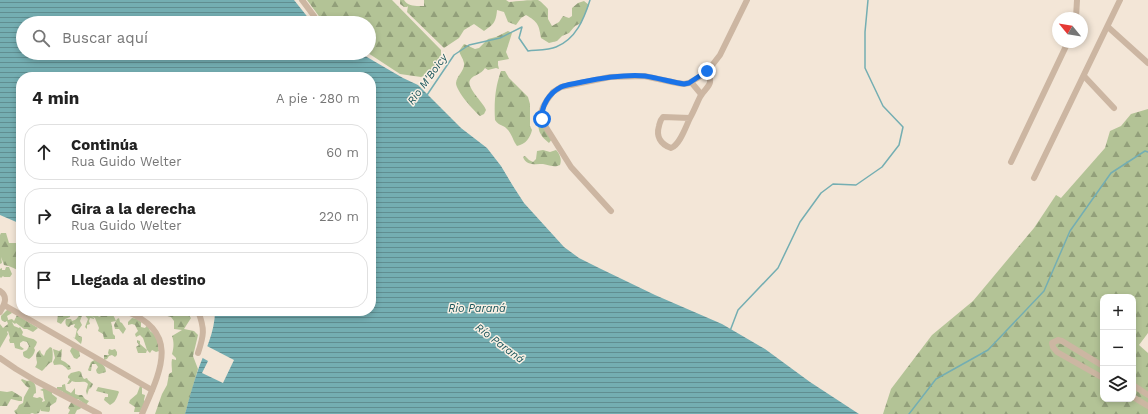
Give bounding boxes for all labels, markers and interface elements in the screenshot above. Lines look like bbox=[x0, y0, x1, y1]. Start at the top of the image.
north arrow bbox=[1052, 12, 1088, 48]
search box bbox=[16, 16, 376, 60]
icon: search bbox=[30, 27, 52, 49]
text: Buscar aquí bbox=[62, 29, 148, 47]
water label: Rio M'Boicy bbox=[405, 50, 451, 107]
route end bbox=[698, 62, 716, 80]
text: 4 min bbox=[32, 88, 79, 108]
text: A pie · 280 m bbox=[276, 91, 360, 106]
route start bbox=[533, 110, 551, 128]
text: Continúa bbox=[71, 136, 138, 154]
icon: ahead bbox=[33, 141, 55, 163]
text: 60 m bbox=[326, 145, 359, 160]
text: Rua Guido Welter bbox=[71, 154, 182, 169]
text: Gira a la derecha bbox=[71, 200, 196, 218]
icon: right bbox=[33, 205, 55, 227]
text: 220 m bbox=[319, 209, 359, 224]
text: Rua Guido Welter bbox=[71, 218, 182, 233]
icon: arrive bbox=[33, 269, 55, 291]
text: Llegada al destino bbox=[71, 271, 206, 289]
map controls bbox=[1100, 294, 1136, 402]
button: + bbox=[1100, 294, 1136, 330]
water label: Rio Paraná bbox=[448, 302, 506, 315]
water label: Río Paraná bbox=[473, 321, 527, 366]
button: − bbox=[1100, 330, 1136, 366]
button: layers bbox=[1100, 366, 1136, 402]

